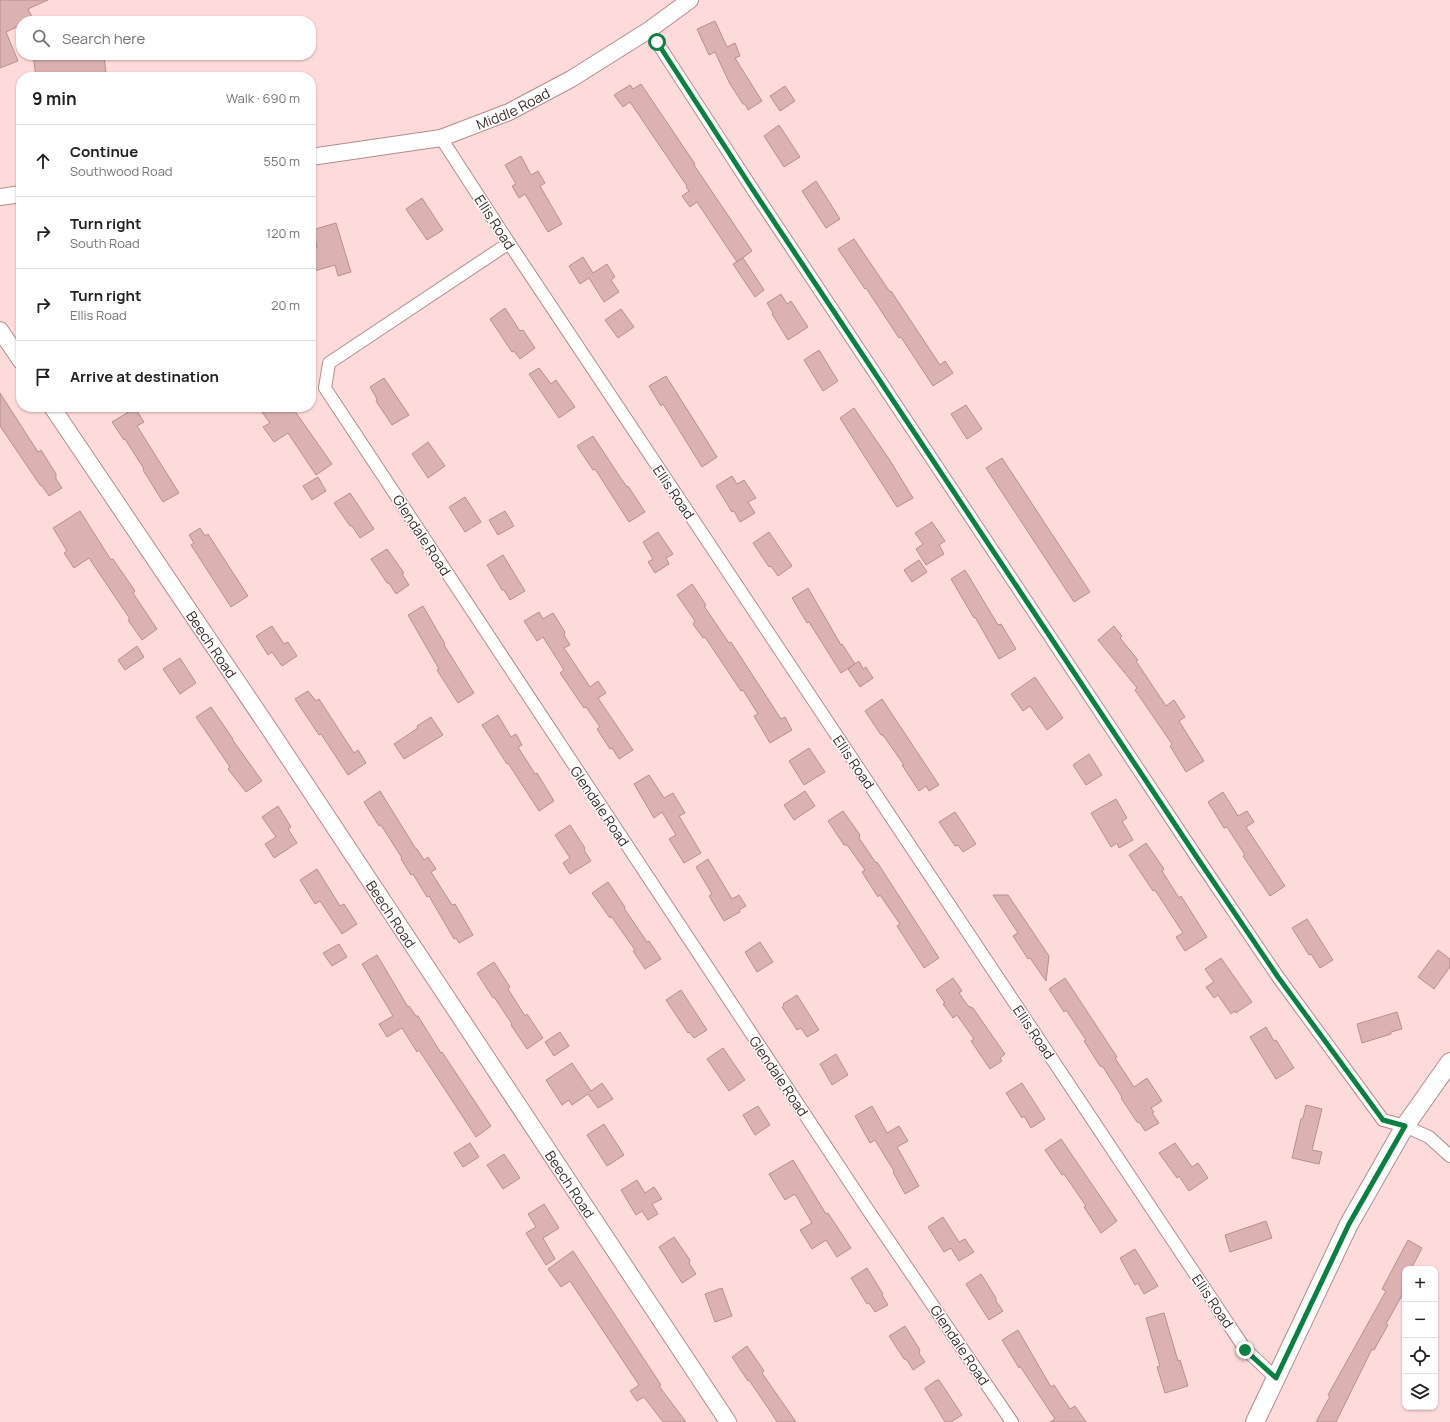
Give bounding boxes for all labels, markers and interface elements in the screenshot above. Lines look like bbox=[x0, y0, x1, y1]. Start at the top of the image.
search box bbox=[16, 16, 316, 60]
icon: search bbox=[30, 27, 52, 49]
text: Search here bbox=[62, 28, 145, 49]
route start bbox=[648, 33, 666, 51]
street label: Middle Road bbox=[473, 83, 553, 133]
text: 9 min bbox=[32, 87, 77, 110]
text: Walk · 690 m bbox=[226, 89, 300, 107]
text: Continue bbox=[70, 141, 138, 162]
icon: ahead bbox=[32, 150, 54, 172]
text: 550 m bbox=[263, 152, 300, 170]
text: Southwood Road bbox=[70, 162, 173, 180]
street label: Ellis Road bbox=[470, 191, 520, 253]
text: Turn right bbox=[70, 213, 141, 234]
icon: right bbox=[32, 222, 54, 244]
text: 120 m bbox=[266, 224, 300, 242]
text: South Road bbox=[70, 234, 140, 252]
text: Turn right bbox=[70, 285, 141, 306]
icon: right bbox=[32, 294, 54, 316]
text: 20 m bbox=[271, 296, 300, 314]
text: Ellis Road bbox=[70, 306, 127, 324]
icon: arrive bbox=[32, 366, 54, 388]
text: Arrive at destination bbox=[70, 366, 219, 387]
street label: Ellis Road bbox=[649, 461, 699, 523]
street label: Glendale Road bbox=[389, 491, 455, 579]
street label: Beech Road bbox=[183, 607, 241, 681]
street label: Ellis Road bbox=[829, 731, 879, 793]
street label: Glendale Road bbox=[566, 762, 634, 850]
street label: Beech Road bbox=[362, 876, 421, 951]
street label: Ellis Road bbox=[1009, 1001, 1059, 1063]
street label: Glendale Road bbox=[745, 1032, 813, 1120]
street label: Beech Road bbox=[541, 1147, 600, 1221]
map controls bbox=[1402, 1266, 1438, 1410]
button: + bbox=[1402, 1266, 1438, 1302]
street label: Ellis Road bbox=[1188, 1270, 1238, 1332]
street label: Glendale Road bbox=[926, 1301, 994, 1389]
button: − bbox=[1402, 1302, 1438, 1338]
button: locate bbox=[1402, 1338, 1438, 1374]
route end bbox=[1236, 1341, 1254, 1359]
button: layers bbox=[1402, 1374, 1438, 1410]

